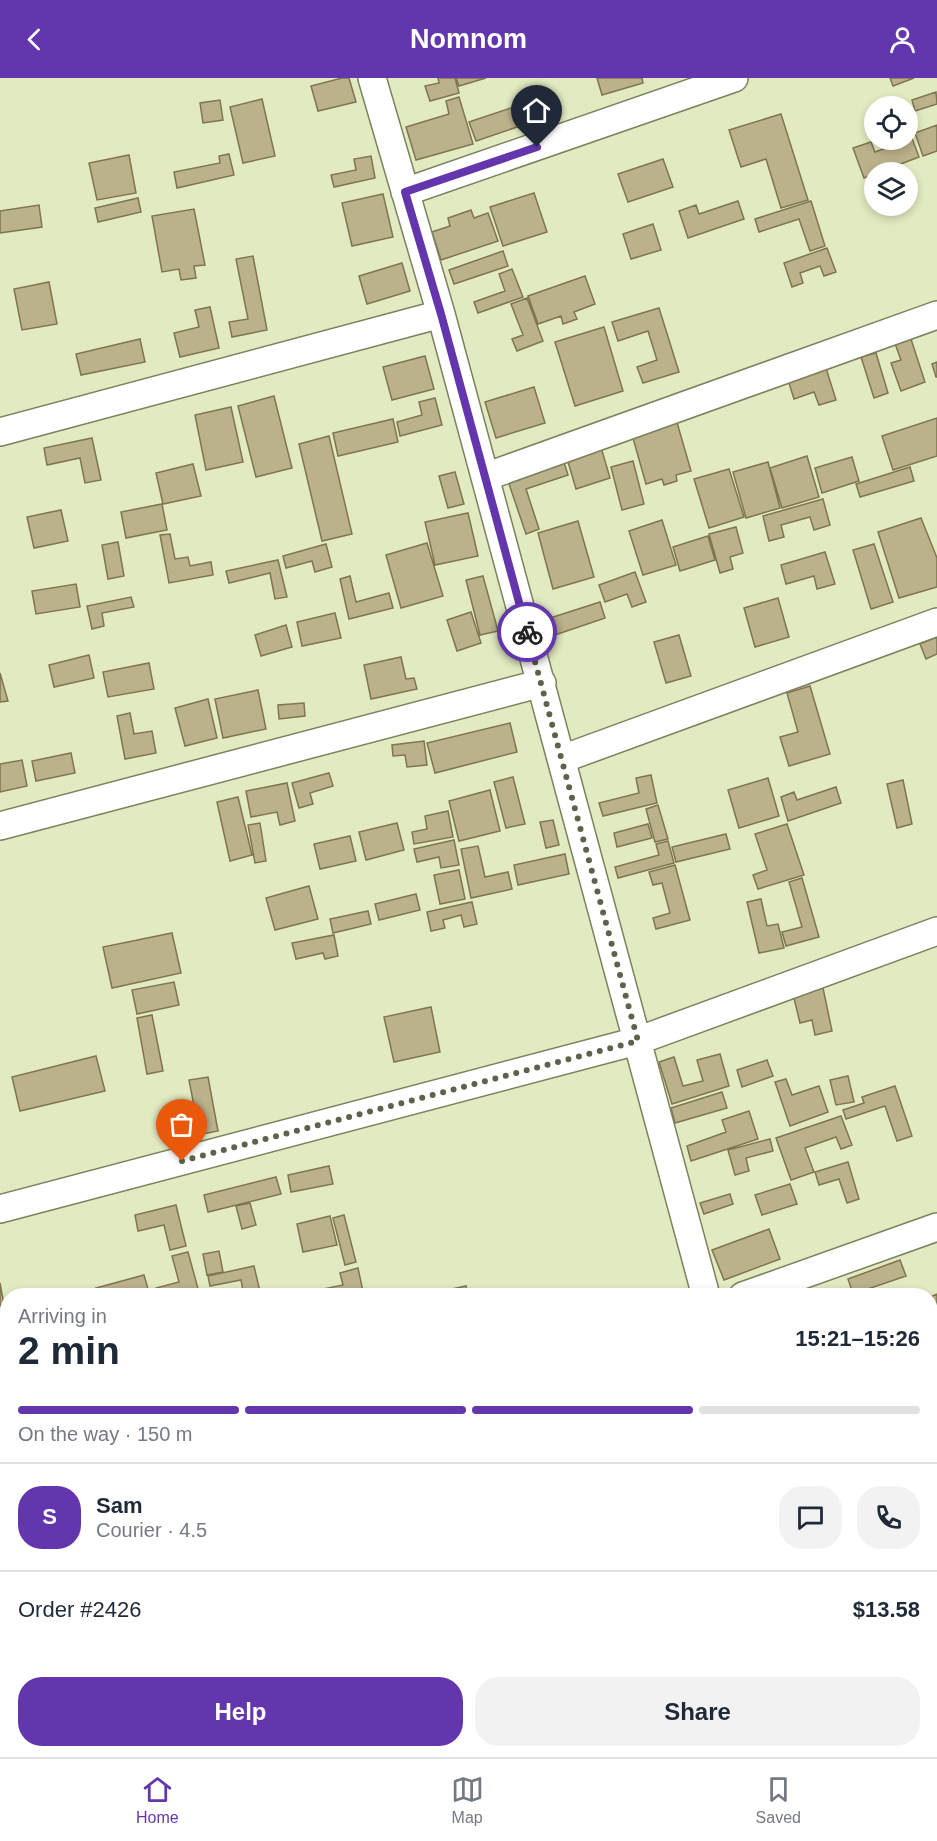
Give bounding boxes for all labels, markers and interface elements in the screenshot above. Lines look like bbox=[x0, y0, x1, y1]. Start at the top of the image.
icon: back bbox=[18, 23, 51, 56]
icon: person bbox=[886, 23, 919, 56]
text: Nomnom bbox=[410, 24, 527, 54]
pin bbox=[511, 85, 562, 147]
icon: home bbox=[520, 94, 553, 127]
map controls bbox=[864, 96, 918, 216]
button: locate bbox=[864, 96, 918, 150]
button: layers bbox=[864, 162, 918, 216]
courier bbox=[497, 602, 557, 662]
icon: bike bbox=[511, 616, 544, 649]
pin bbox=[156, 1099, 207, 1161]
icon: bag bbox=[165, 1108, 198, 1141]
text: Arriving in bbox=[18, 1305, 107, 1327]
text: 15:21–15:26 bbox=[795, 1326, 920, 1351]
text: 2 min bbox=[18, 1329, 120, 1372]
text: On the way · 150 m bbox=[18, 1423, 193, 1445]
button: chat bbox=[779, 1486, 842, 1549]
button: phone bbox=[857, 1486, 920, 1549]
text: Sam bbox=[96, 1493, 142, 1518]
text: S bbox=[42, 1504, 57, 1529]
text: Courier · 4.5 bbox=[96, 1519, 207, 1541]
text: Order #2426 bbox=[18, 1597, 142, 1622]
text: $13.58 bbox=[853, 1597, 920, 1622]
button: Help bbox=[18, 1677, 463, 1746]
button: Share bbox=[475, 1677, 920, 1746]
tab: Home bbox=[136, 1773, 179, 1827]
tab: Map bbox=[451, 1773, 484, 1827]
tab: Saved bbox=[756, 1773, 801, 1827]

